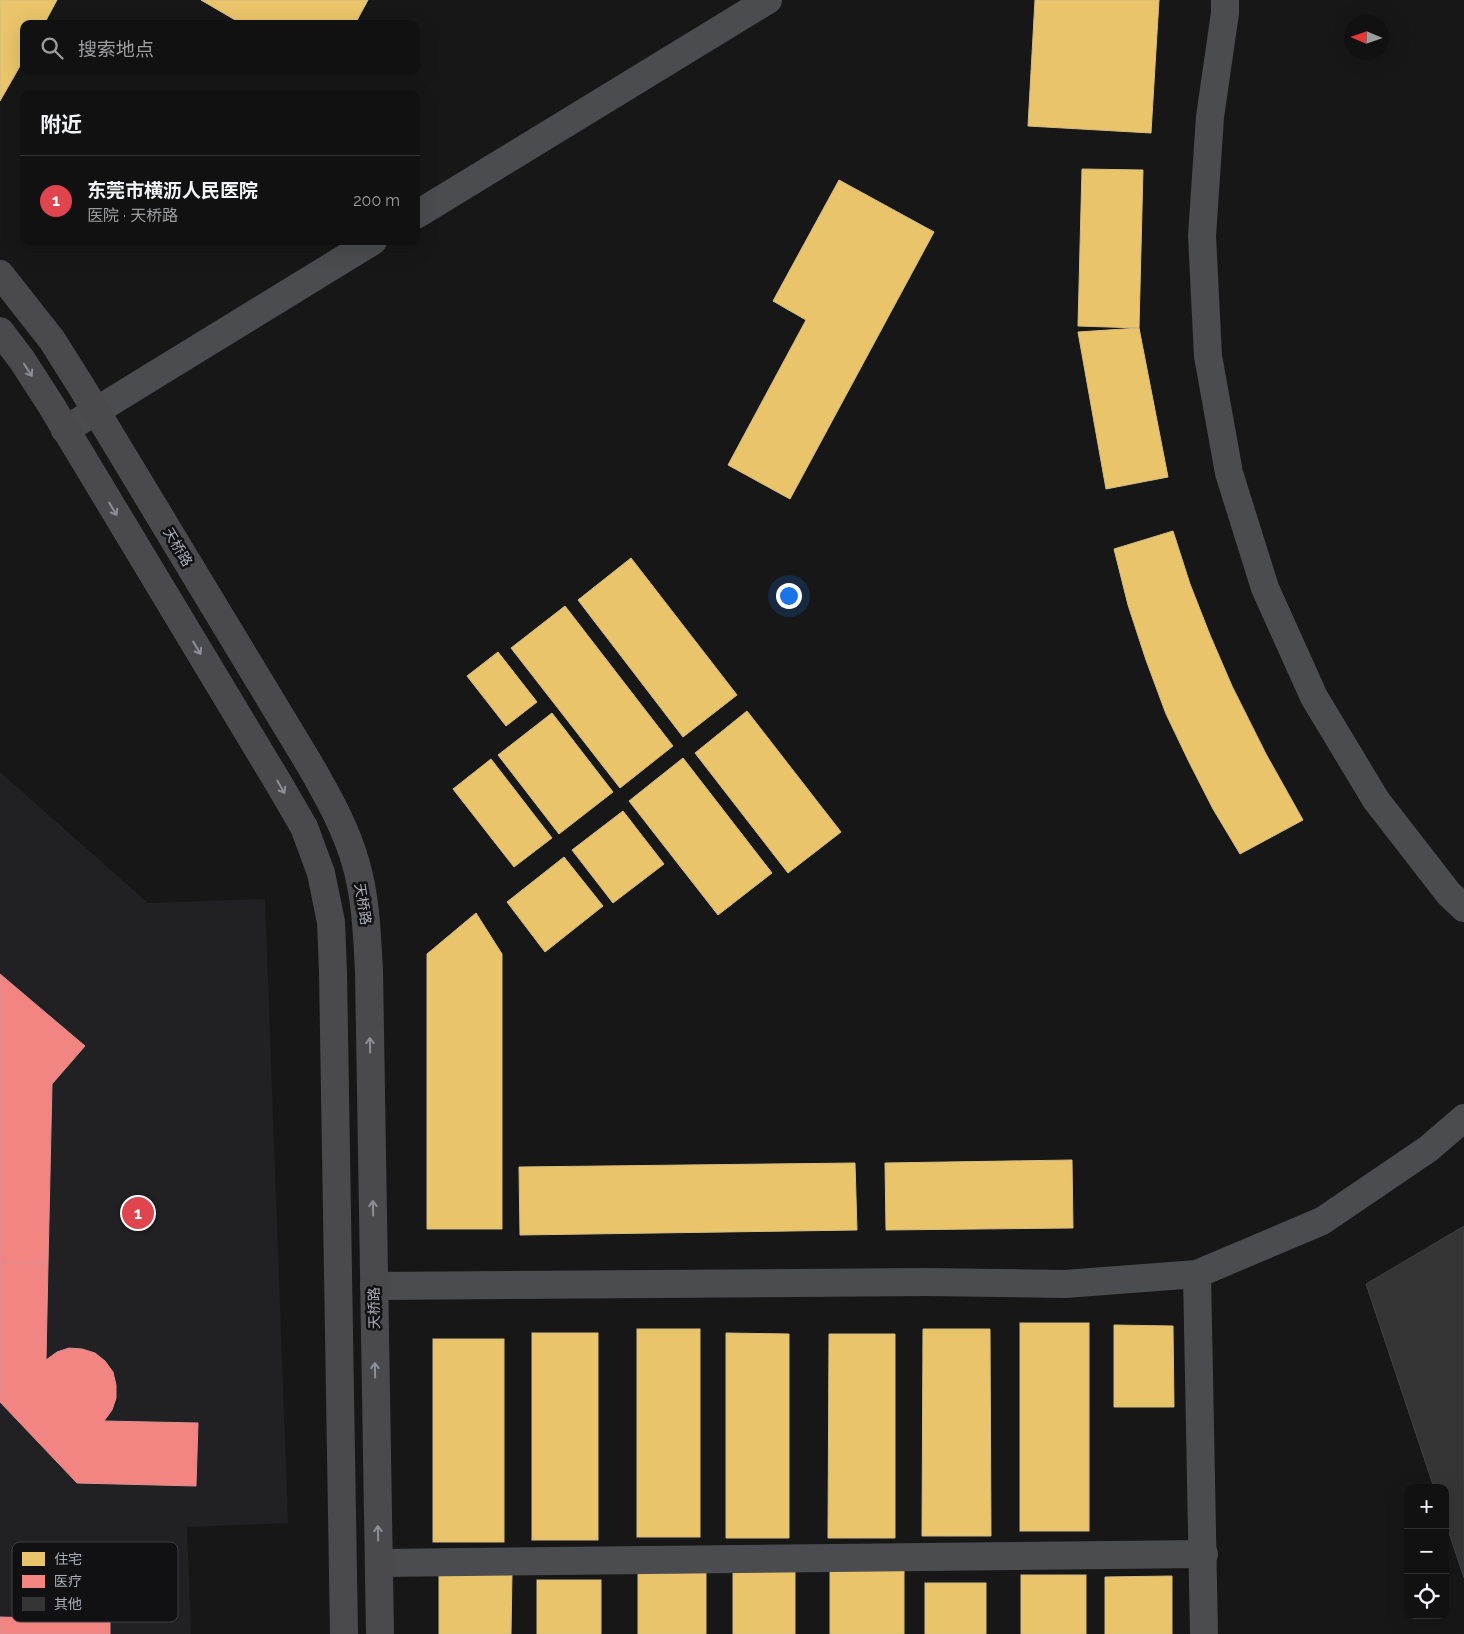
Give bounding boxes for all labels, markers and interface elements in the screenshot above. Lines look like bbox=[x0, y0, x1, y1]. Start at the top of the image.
north arrow bbox=[1344, 15, 1389, 60]
search box bbox=[20, 20, 420, 75]
icon: search bbox=[38, 34, 66, 62]
text: 搜索地点 bbox=[78, 38, 154, 60]
text: 附近 bbox=[40, 112, 82, 137]
text: 东莞市横沥人民医院 bbox=[87, 179, 258, 201]
text: 1 bbox=[52, 191, 60, 210]
text: 200 m bbox=[353, 191, 400, 210]
text: 医院 · 天桥路 bbox=[87, 206, 178, 225]
one-way arrow bbox=[24, 363, 34, 377]
one-way arrow bbox=[109, 501, 119, 515]
street label: 天桥路 bbox=[160, 525, 196, 569]
your location bbox=[776, 583, 802, 609]
one-way arrow bbox=[193, 640, 203, 654]
one-way arrow bbox=[276, 780, 286, 795]
street label: 天桥路 bbox=[352, 882, 374, 926]
one-way arrow bbox=[365, 1038, 375, 1054]
pin: 1 bbox=[122, 1194, 154, 1232]
one-way arrow bbox=[368, 1200, 378, 1216]
street label: 天桥路 bbox=[366, 1287, 382, 1329]
one-way arrow bbox=[371, 1363, 380, 1379]
map controls bbox=[1404, 1484, 1449, 1619]
button: + bbox=[1404, 1484, 1449, 1529]
one-way arrow bbox=[373, 1525, 383, 1542]
button: − bbox=[1404, 1529, 1449, 1574]
legend bbox=[12, 1542, 178, 1622]
text: 住宅 bbox=[54, 1551, 82, 1567]
text: 医疗 bbox=[54, 1573, 82, 1589]
button: locate bbox=[1404, 1574, 1449, 1619]
text: 其他 bbox=[54, 1596, 82, 1612]

